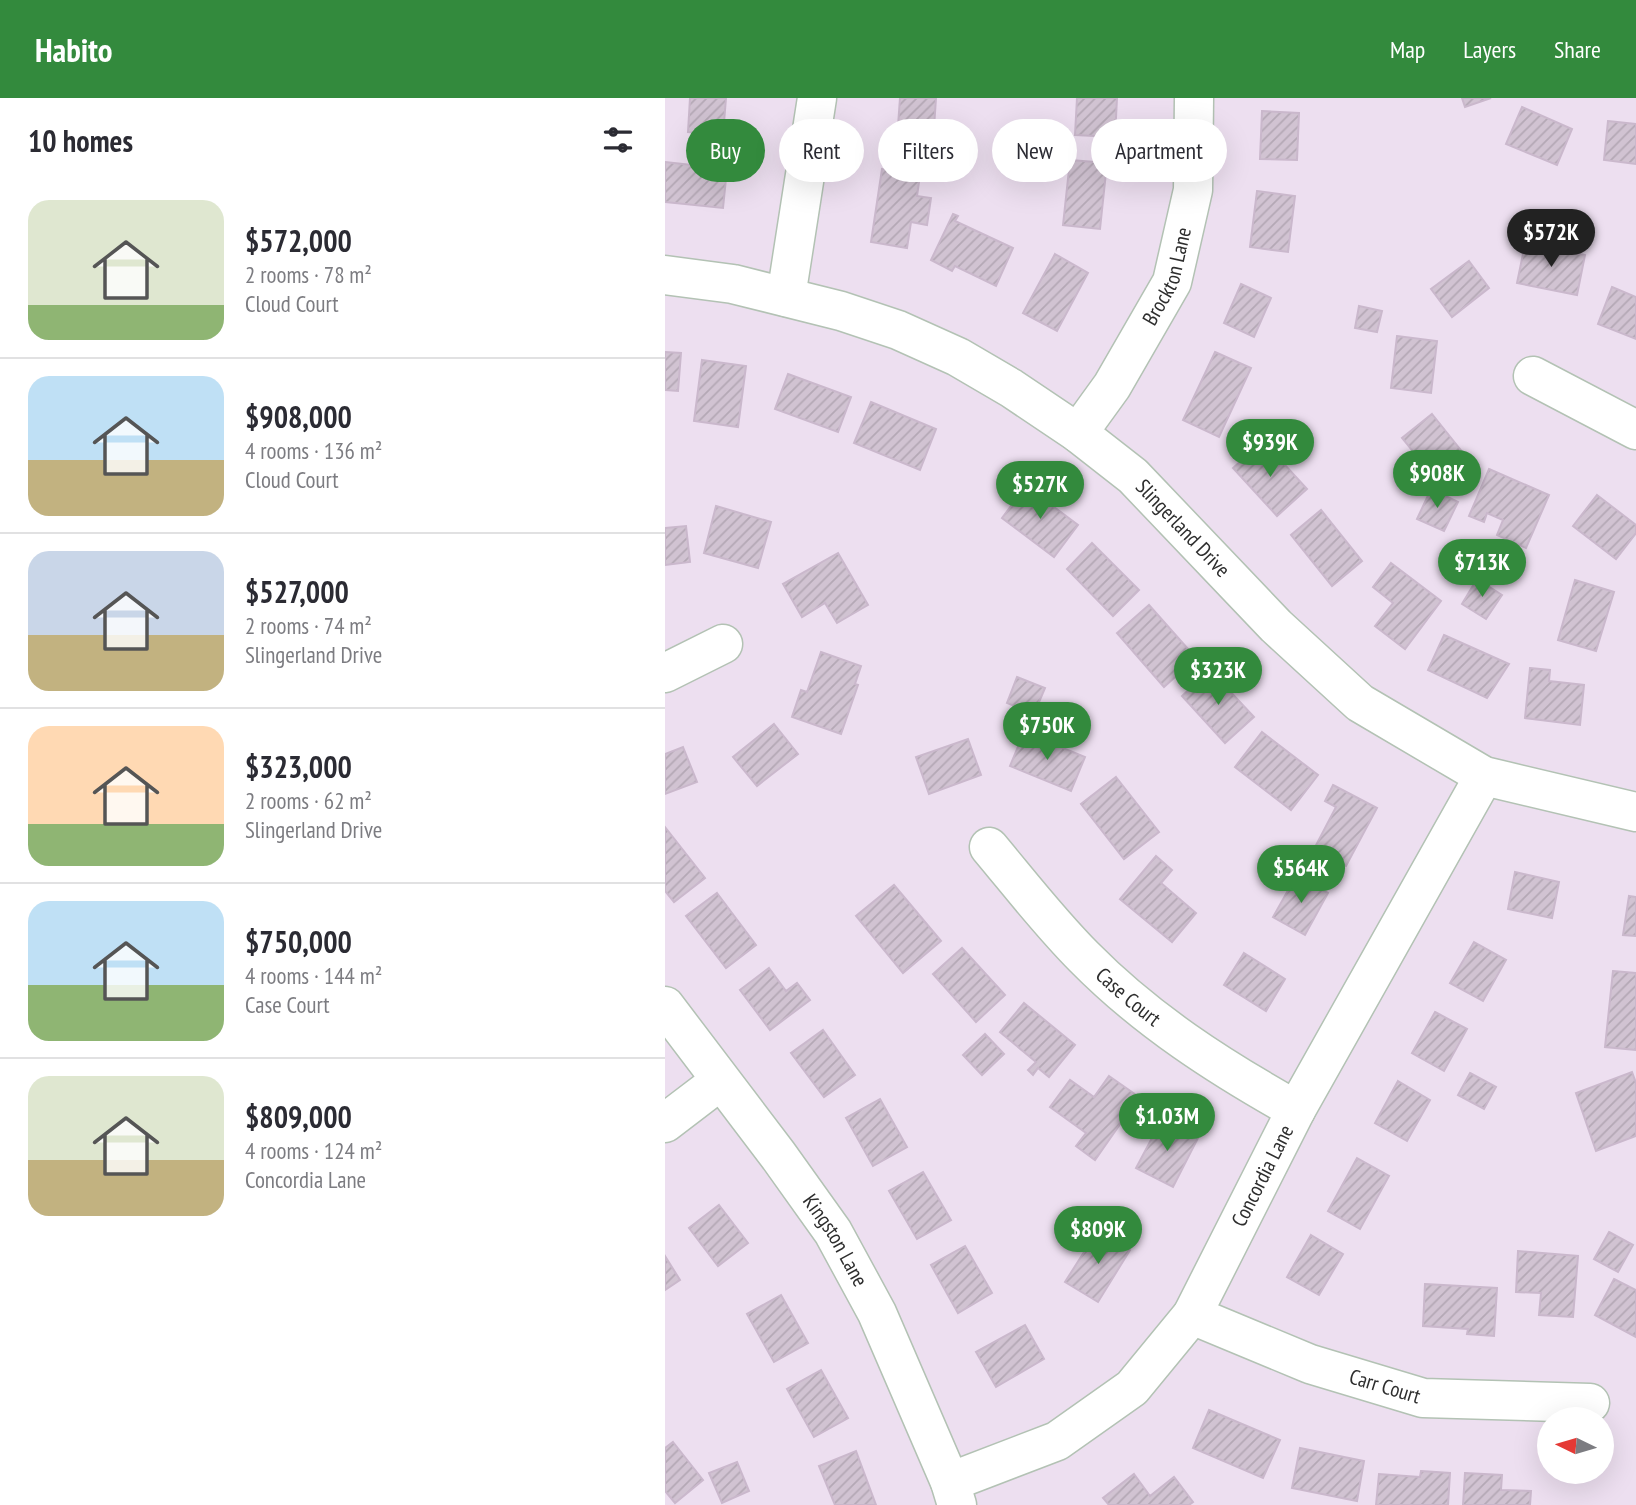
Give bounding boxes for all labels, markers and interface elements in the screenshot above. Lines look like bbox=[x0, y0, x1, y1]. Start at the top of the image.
text: Habito bbox=[35, 28, 113, 71]
text: Map bbox=[1390, 34, 1425, 65]
text: Layers bbox=[1463, 34, 1516, 65]
text: Share bbox=[1554, 34, 1601, 65]
chip: Buy bbox=[686, 119, 765, 182]
chip: Rent bbox=[779, 119, 864, 182]
chip: Filters bbox=[878, 119, 978, 182]
chip: New bbox=[992, 119, 1077, 182]
chip: Apartment bbox=[1091, 119, 1227, 182]
text: 10 homes bbox=[28, 121, 133, 160]
icon: filters bbox=[599, 121, 637, 159]
pin: $572K bbox=[1502, 209, 1600, 269]
text: $572K bbox=[1523, 217, 1579, 246]
text: $572,000 bbox=[245, 221, 352, 260]
street label: Brockton Lane bbox=[1136, 225, 1197, 330]
icon: home bbox=[84, 228, 168, 312]
text: 2 rooms · 78 m² bbox=[245, 260, 372, 289]
text: Cloud Court bbox=[245, 289, 339, 318]
text: $908,000 bbox=[245, 397, 352, 436]
icon: home bbox=[84, 404, 168, 488]
pin: $939K bbox=[1221, 420, 1319, 479]
text: $939K bbox=[1242, 427, 1298, 456]
text: 4 rooms · 136 m² bbox=[245, 436, 382, 465]
pin: $908K bbox=[1388, 450, 1486, 510]
text: $908K bbox=[1409, 458, 1465, 487]
pin: $527K bbox=[991, 462, 1089, 521]
text: Cloud Court bbox=[245, 465, 339, 494]
text: $527K bbox=[1012, 469, 1068, 498]
street label: Slingerland Drive bbox=[1130, 473, 1236, 583]
pin: $713K bbox=[1433, 540, 1531, 599]
text: $713K bbox=[1454, 547, 1510, 576]
text: $527,000 bbox=[245, 572, 349, 611]
icon: home bbox=[84, 579, 168, 663]
text: 2 rooms · 74 m² bbox=[245, 611, 372, 640]
text: Slingerland Drive bbox=[245, 640, 382, 669]
pin: $323K bbox=[1169, 648, 1267, 707]
text: $323K bbox=[1190, 655, 1246, 684]
pin: $750K bbox=[998, 702, 1096, 762]
text: $750K bbox=[1019, 710, 1075, 739]
text: $323,000 bbox=[245, 747, 352, 786]
icon: home bbox=[84, 754, 168, 838]
text: 2 rooms · 62 m² bbox=[245, 786, 372, 815]
text: Slingerland Drive bbox=[245, 815, 382, 844]
pin: $564K bbox=[1252, 846, 1350, 905]
text: $564K bbox=[1273, 853, 1329, 882]
text: $750,000 bbox=[245, 922, 352, 961]
icon: home bbox=[84, 929, 168, 1013]
text: 4 rooms · 144 m² bbox=[245, 961, 382, 990]
street label: Case Court bbox=[1090, 961, 1167, 1032]
text: Case Court bbox=[245, 990, 330, 1019]
pin: $1.03M bbox=[1110, 1094, 1224, 1153]
text: $809,000 bbox=[245, 1097, 352, 1136]
text: $1.03M bbox=[1135, 1101, 1199, 1130]
icon: home bbox=[84, 1104, 168, 1188]
street label: Concordia Lane bbox=[1225, 1120, 1299, 1231]
text: 4 rooms · 124 m² bbox=[245, 1136, 382, 1165]
text: Concordia Lane bbox=[245, 1165, 366, 1194]
street label: Kingston Lane bbox=[797, 1189, 874, 1291]
pin: $809K bbox=[1049, 1206, 1147, 1266]
text: $809K bbox=[1070, 1214, 1126, 1243]
street label: Carr Court bbox=[1346, 1363, 1424, 1410]
north arrow bbox=[1537, 1407, 1613, 1484]
map controls bbox=[1537, 1407, 1614, 1484]

